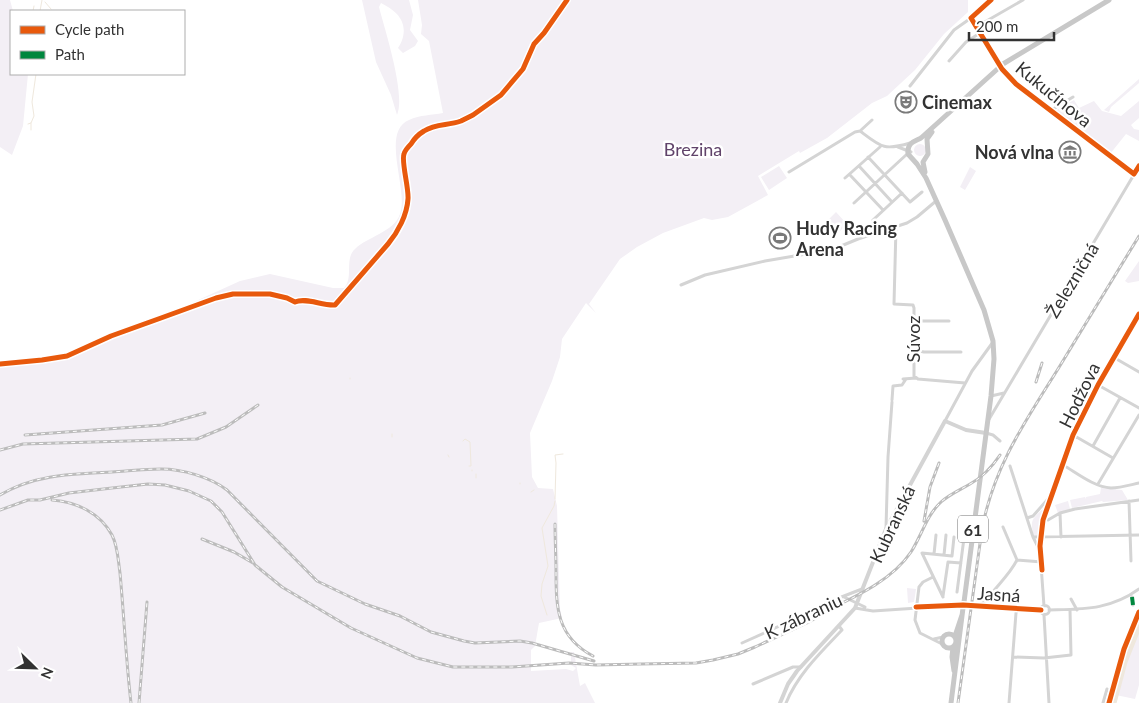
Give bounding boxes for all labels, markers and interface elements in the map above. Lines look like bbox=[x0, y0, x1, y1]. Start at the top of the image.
legend bbox=[10, 10, 185, 75]
scale bar bbox=[969, 10, 1054, 42]
text: 200 m bbox=[976, 17, 1018, 35]
text: Cycle path bbox=[55, 20, 124, 38]
text: Path bbox=[55, 45, 85, 63]
street label: Kukučínova bbox=[1011, 57, 1097, 131]
theatre icon: Cinemax bbox=[894, 90, 918, 114]
place label: Cinemax bbox=[922, 91, 992, 113]
park label: Brezina bbox=[664, 138, 722, 160]
museum icon: Nová vlna bbox=[1058, 140, 1082, 164]
place label: Nová vlna bbox=[975, 141, 1054, 163]
place label: Hudy Racing Arena bbox=[795, 217, 897, 260]
sports icon: Hudy Racing Arena bbox=[768, 226, 792, 250]
street label: Železničná bbox=[1041, 238, 1103, 322]
street label: Súvoz bbox=[902, 316, 924, 362]
street label: Hodžova bbox=[1054, 359, 1104, 431]
street label: Kubranská bbox=[865, 482, 919, 566]
road number: 61 bbox=[958, 516, 988, 542]
street label: Jasná bbox=[977, 582, 1021, 606]
street label: K zábraniu bbox=[761, 588, 845, 644]
north arrow bbox=[10, 643, 60, 693]
text: N bbox=[37, 665, 57, 682]

